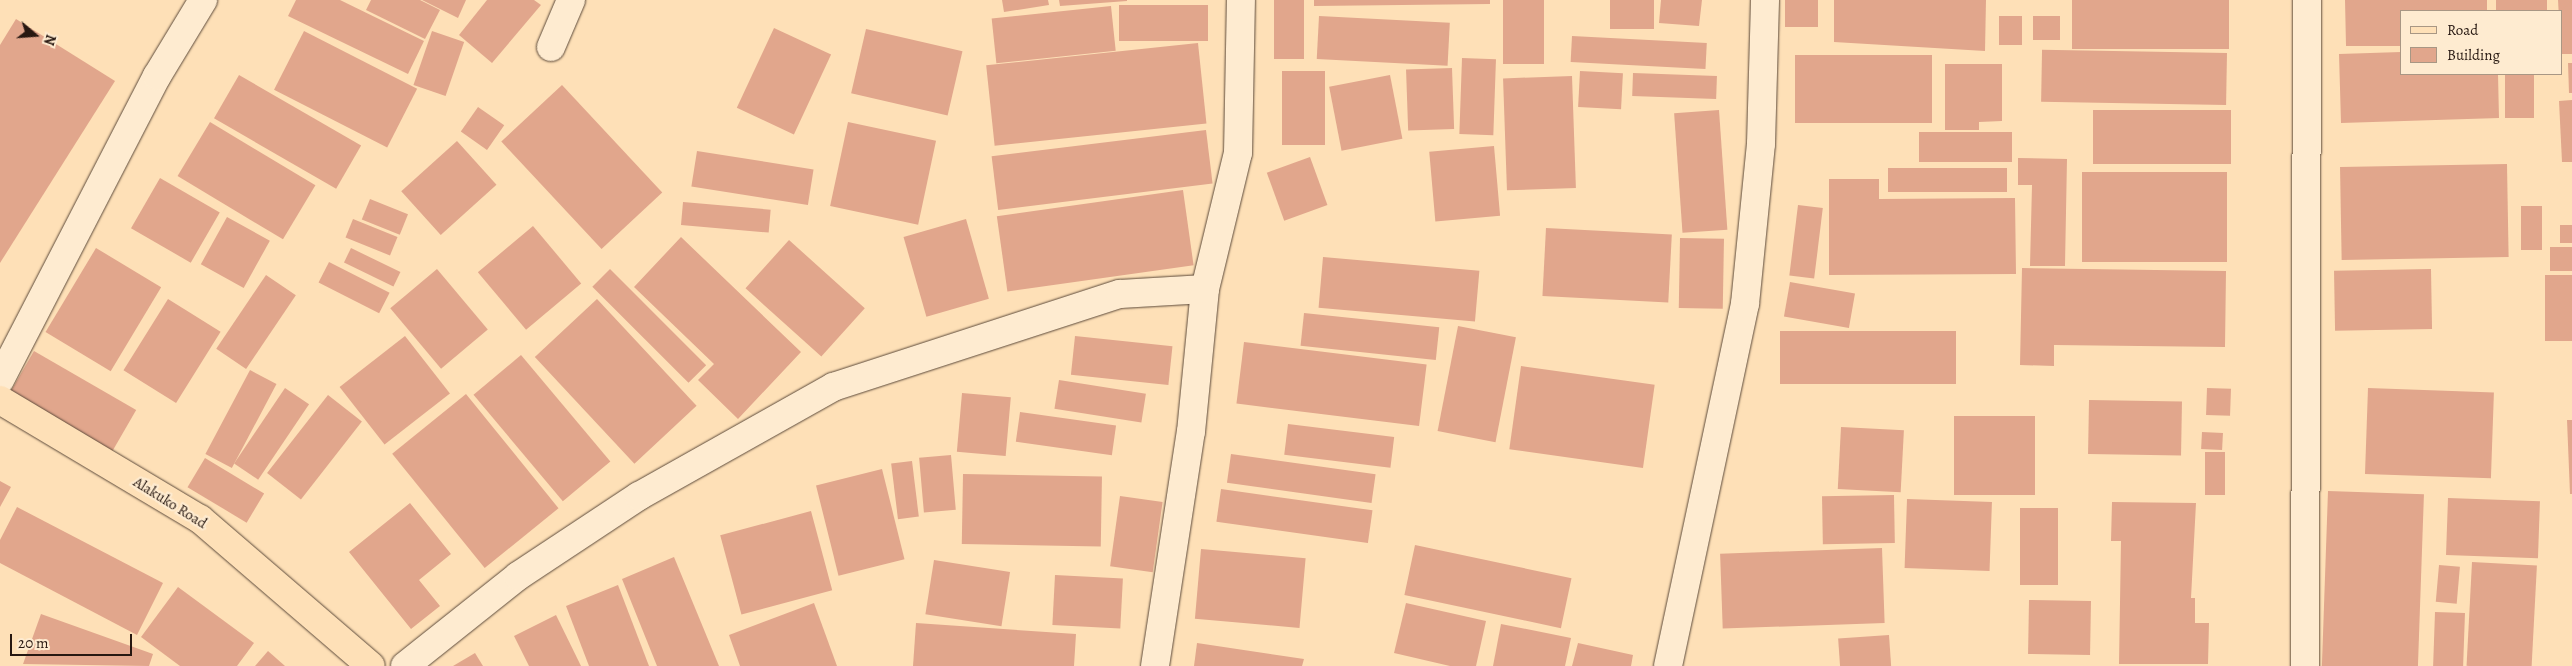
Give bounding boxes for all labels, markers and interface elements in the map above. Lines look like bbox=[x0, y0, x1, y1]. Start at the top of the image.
north arrow bbox=[10, 10, 60, 60]
legend bbox=[2400, 10, 2562, 75]
text: Road bbox=[2447, 20, 2478, 40]
text: N bbox=[39, 32, 60, 48]
text: Building bbox=[2447, 45, 2500, 65]
street label: Alakuko Road bbox=[130, 473, 210, 533]
scale bar bbox=[12, 624, 135, 656]
text: 20 m bbox=[18, 633, 49, 653]

